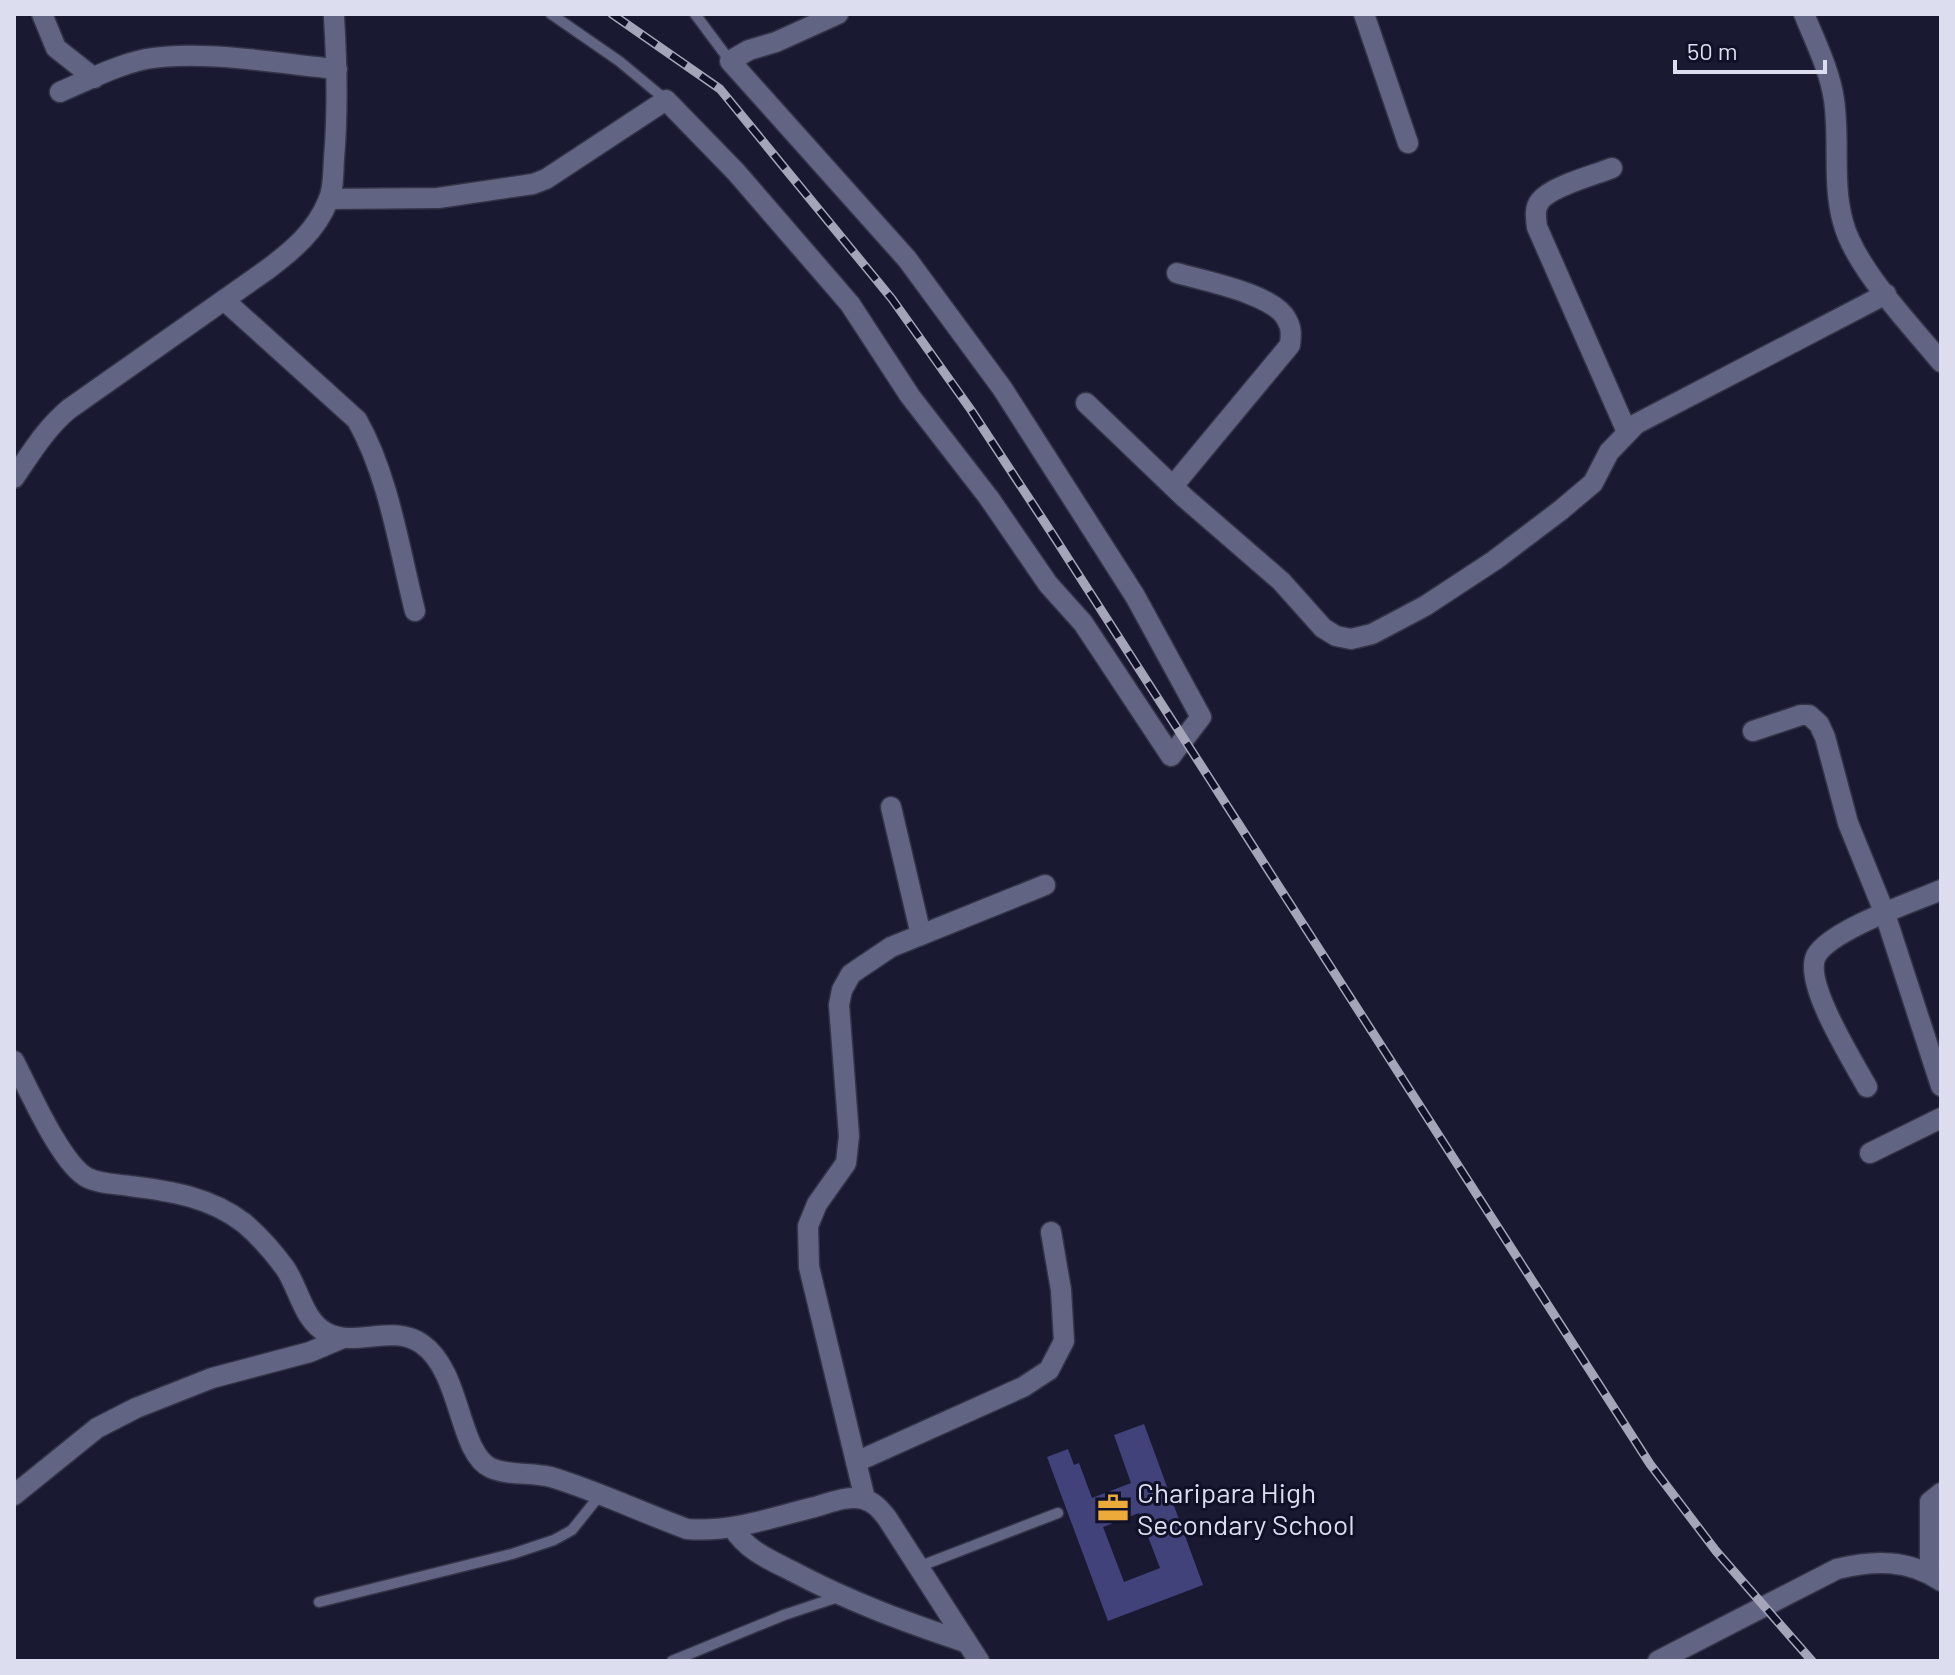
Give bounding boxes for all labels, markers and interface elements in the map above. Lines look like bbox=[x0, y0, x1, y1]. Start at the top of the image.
scale bar bbox=[1675, 24, 1825, 74]
text: 50 m bbox=[1687, 36, 1738, 65]
place label: Charipara High Secondary School bbox=[1137, 1475, 1355, 1541]
office icon: Charipara High Secondary School bbox=[1096, 1491, 1130, 1525]

